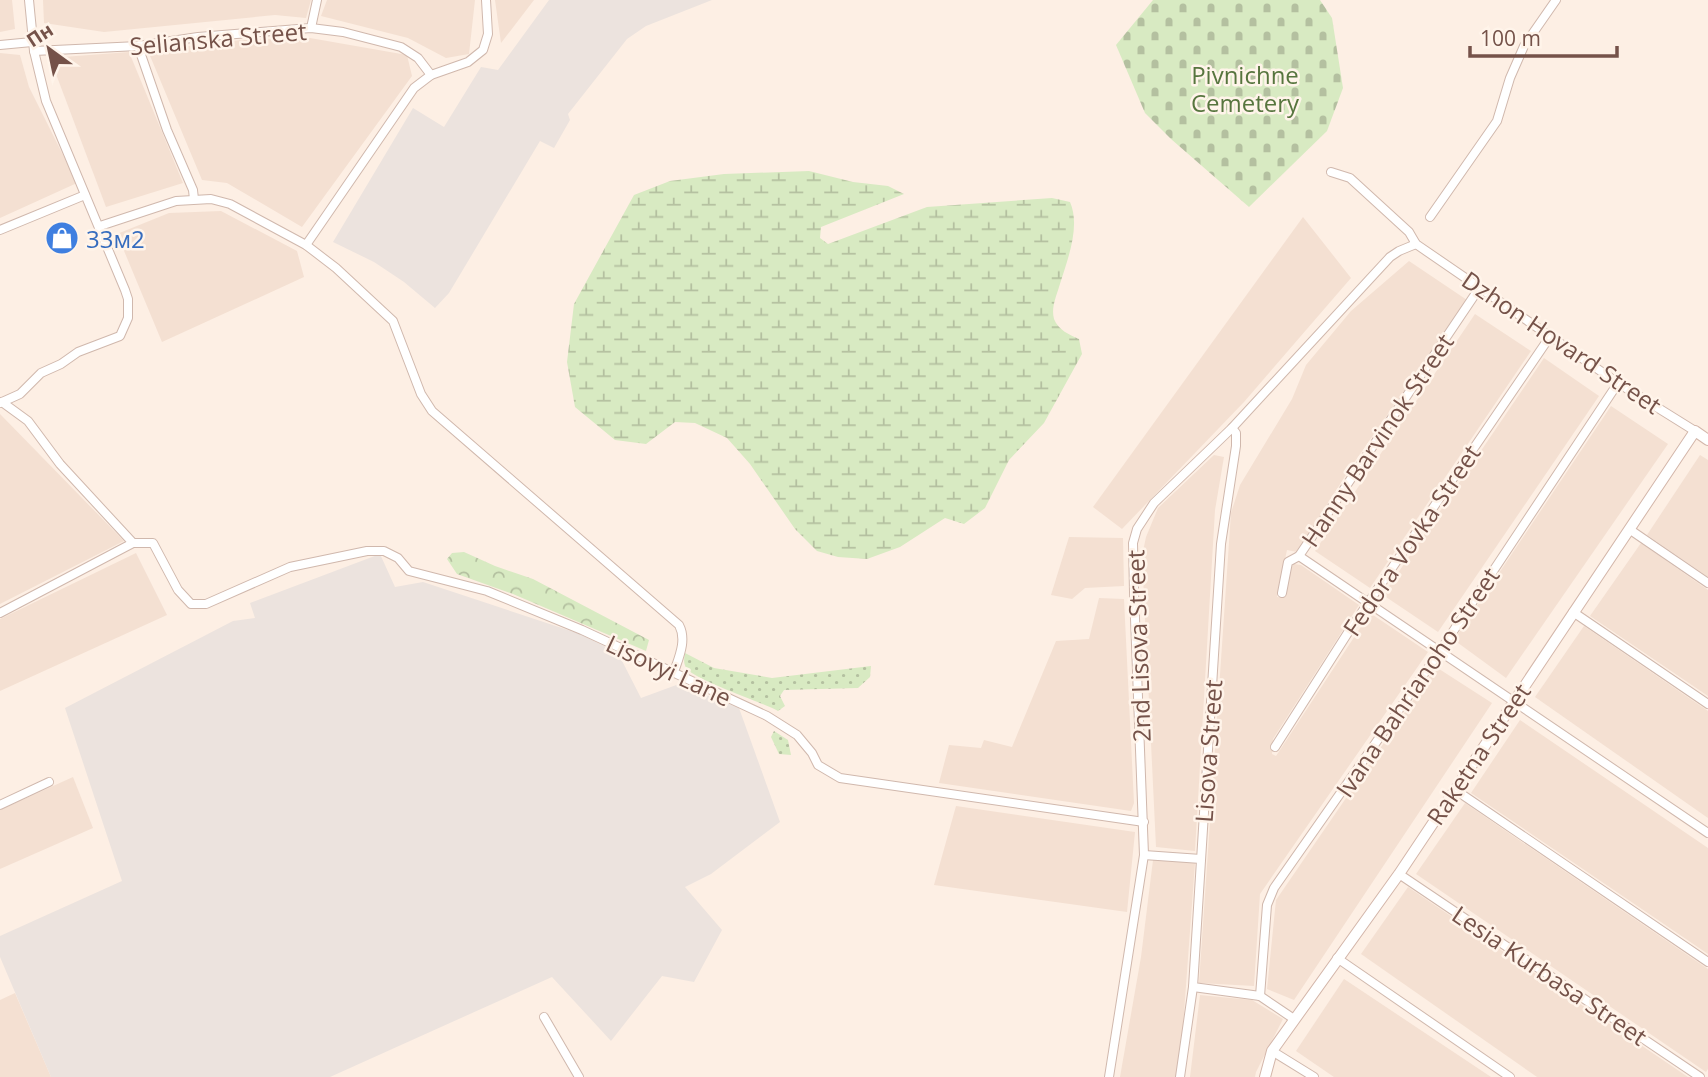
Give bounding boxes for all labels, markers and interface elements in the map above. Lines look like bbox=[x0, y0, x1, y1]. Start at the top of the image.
north arrow bbox=[14, 14, 84, 84]
street label: Selianska Street bbox=[128, 14, 308, 62]
scale bar bbox=[1470, 14, 1617, 58]
text: Пн bbox=[21, 17, 58, 53]
text: 100 m bbox=[1480, 24, 1541, 52]
park label: Pivnichne Cemetery bbox=[1191, 58, 1300, 119]
shop icon: 33м2 bbox=[43, 219, 81, 257]
place label: 33м2 bbox=[86, 222, 145, 255]
street label: Dzhon Hovard Street bbox=[1456, 263, 1668, 421]
street label: Hanny Barvinok Street bbox=[1293, 327, 1461, 553]
street label: Fedora Vovka Street bbox=[1335, 438, 1487, 642]
street label: 2nd Lisova Street bbox=[1118, 549, 1158, 743]
street label: Ivana Bahrianoho Street bbox=[1328, 561, 1506, 803]
street label: Lisovyi Lane bbox=[601, 627, 737, 713]
street label: Raketna Street bbox=[1418, 677, 1538, 831]
street label: Lisova Street bbox=[1187, 678, 1229, 824]
street label: Lesia Kurbasa Street bbox=[1446, 897, 1654, 1053]

